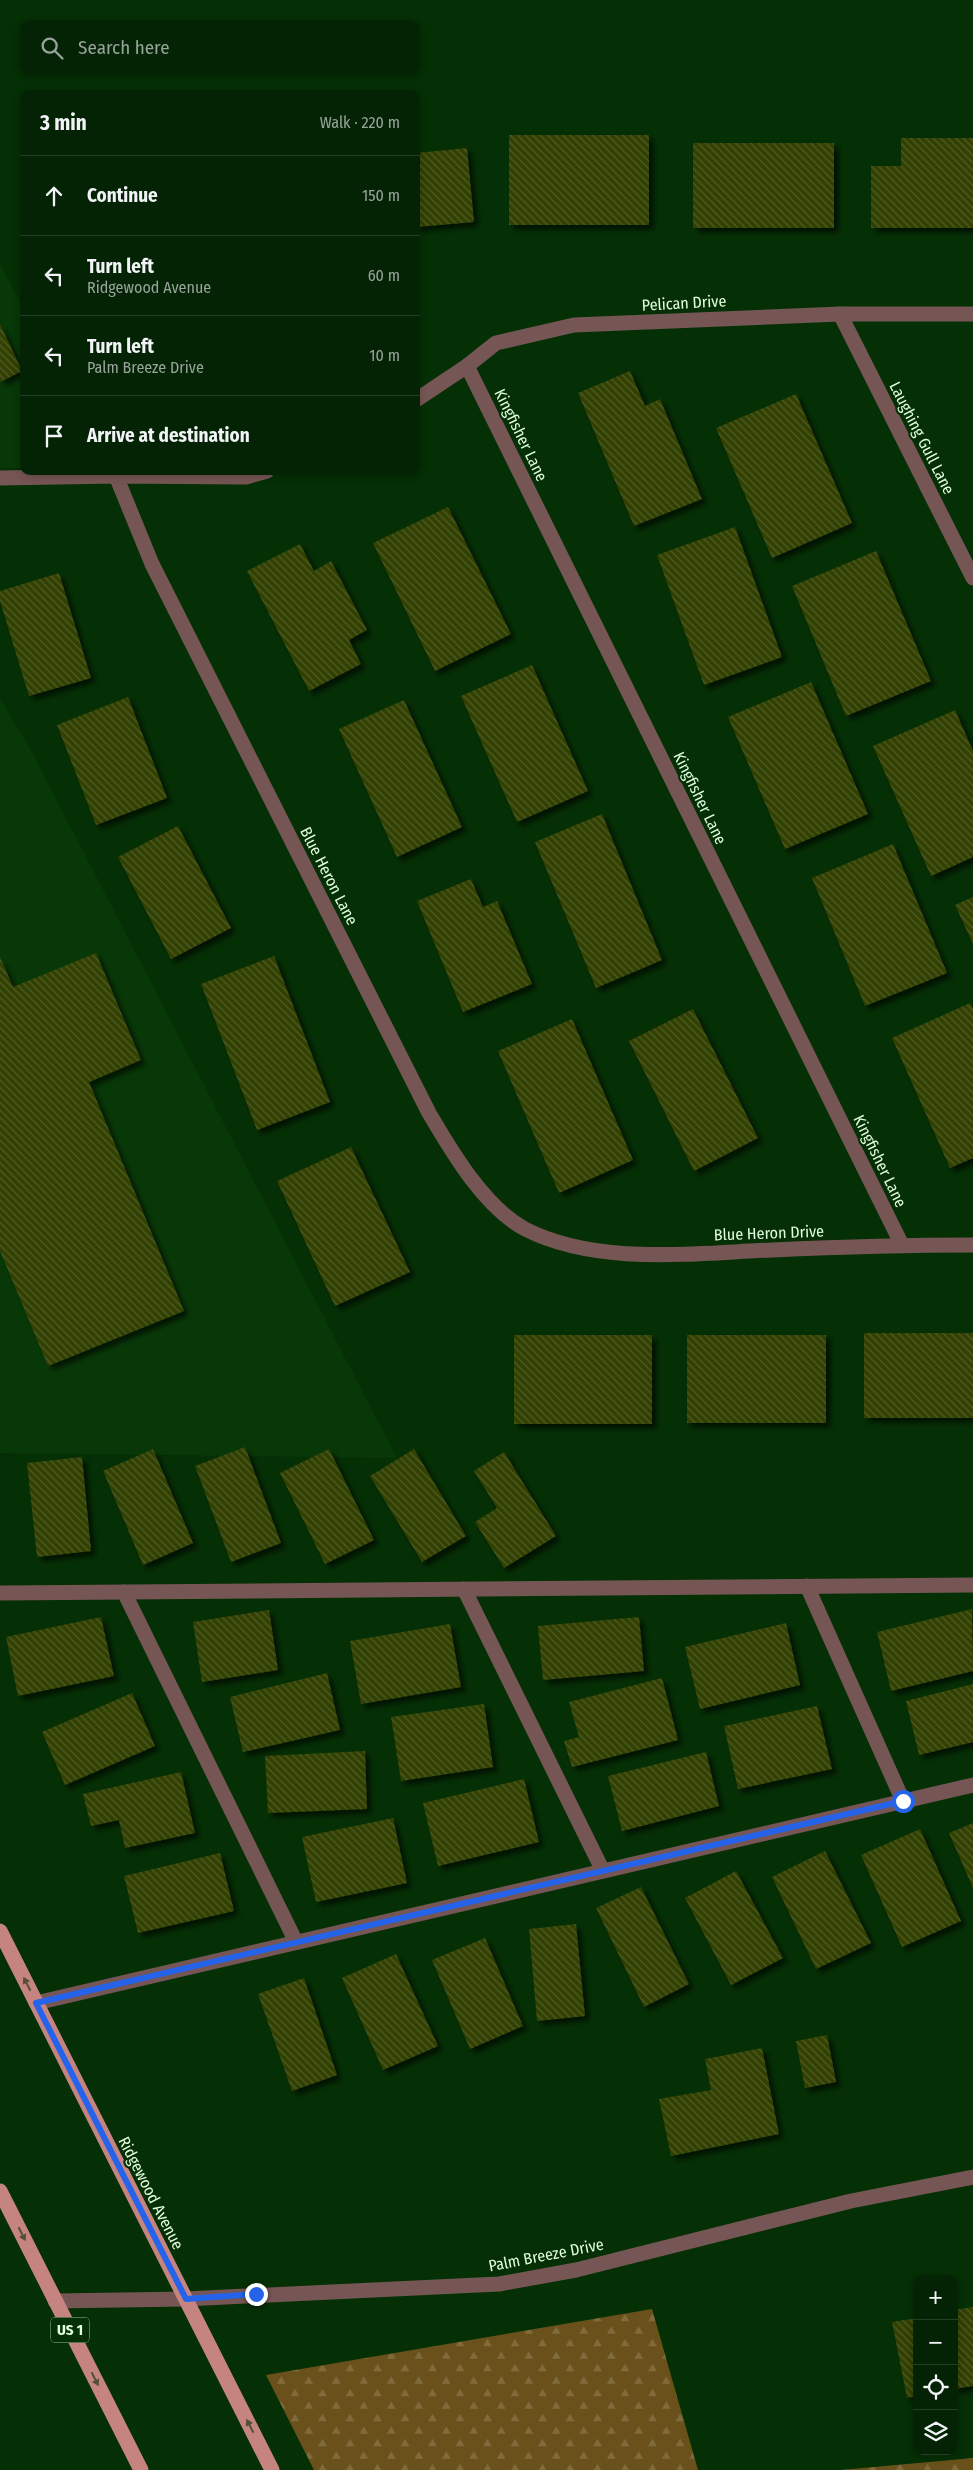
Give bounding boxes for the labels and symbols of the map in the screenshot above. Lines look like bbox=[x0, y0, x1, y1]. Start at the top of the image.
street label: Pelican Drive bbox=[641, 291, 727, 315]
street label: Laughing Gull Lane bbox=[885, 379, 959, 498]
street label: Kingfisher Lane bbox=[490, 386, 552, 484]
street label: Kingfisher Lane bbox=[669, 749, 731, 847]
street label: Blue Heron Lane bbox=[296, 824, 362, 928]
street label: Kingfisher Lane bbox=[849, 1112, 911, 1210]
street label: Blue Heron Drive bbox=[714, 1222, 825, 1244]
route start bbox=[892, 1790, 915, 1813]
one-way arrow bbox=[23, 1977, 31, 1992]
street label: Ridgewood Avenue bbox=[114, 2133, 188, 2253]
one-way arrow bbox=[18, 2227, 26, 2241]
street label: Palm Breeze Drive bbox=[487, 2235, 605, 2275]
route end bbox=[245, 2283, 268, 2306]
road number: US 1 bbox=[51, 2318, 89, 2342]
one-way arrow bbox=[91, 2372, 99, 2387]
one-way arrow bbox=[246, 2419, 254, 2434]

